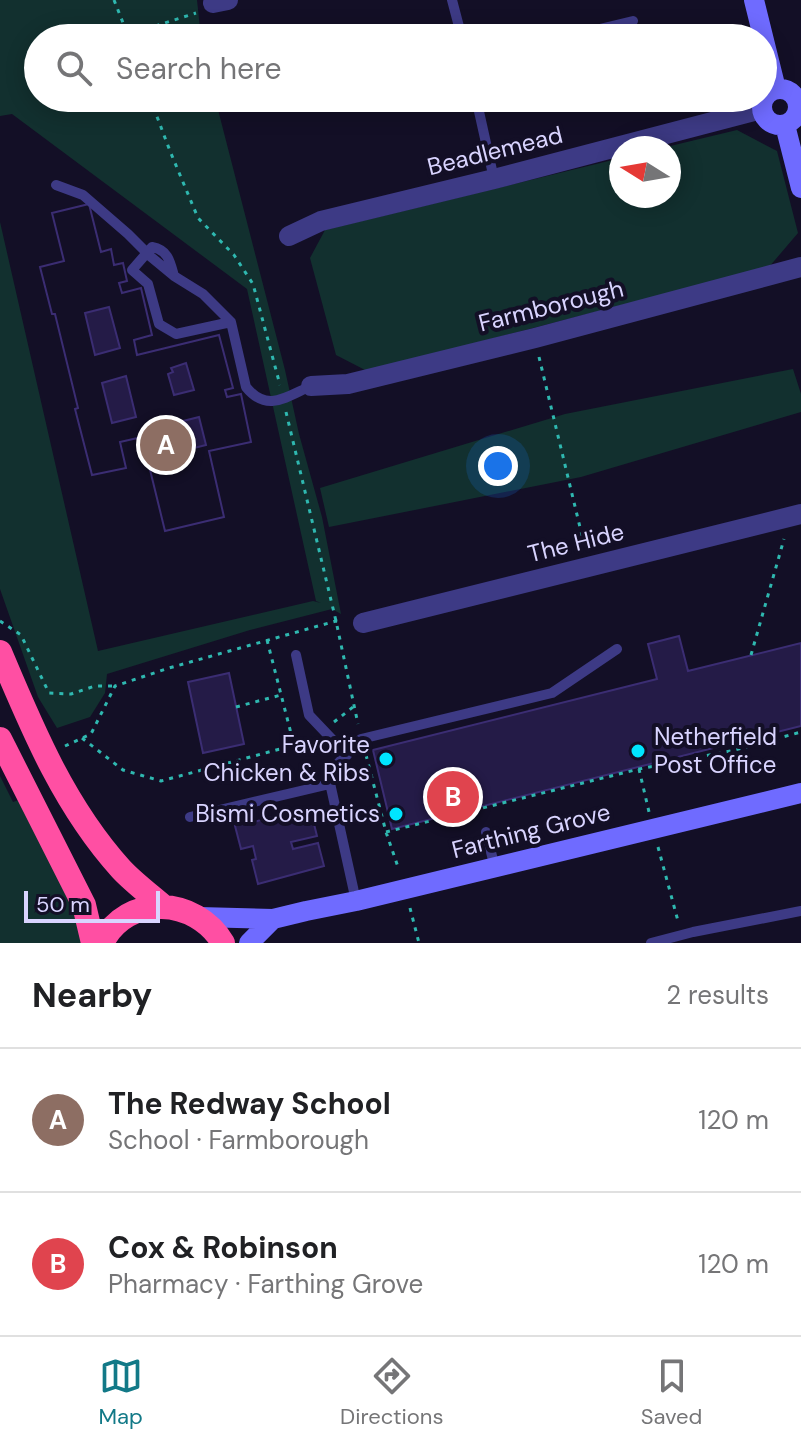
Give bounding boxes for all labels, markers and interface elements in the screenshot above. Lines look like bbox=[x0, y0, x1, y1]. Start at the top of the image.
search box bbox=[24, 24, 777, 112]
icon: search bbox=[52, 46, 96, 90]
text: Search here bbox=[116, 49, 282, 88]
street label: Beadlemead bbox=[424, 119, 566, 182]
north arrow bbox=[609, 136, 681, 208]
street label: Farmborough bbox=[475, 273, 627, 338]
pin: A bbox=[140, 415, 192, 475]
your location bbox=[478, 446, 518, 486]
street label: The Hide bbox=[525, 516, 627, 569]
place label: Netherfield Post Office bbox=[654, 721, 777, 780]
place label: Favorite Chicken & Ribs bbox=[203, 729, 370, 788]
marker: Netherfield Post Office bbox=[629, 742, 647, 760]
marker: Favorite Chicken & Ribs bbox=[377, 750, 395, 768]
pin: B bbox=[427, 767, 479, 827]
street label: Farthing Grove bbox=[448, 796, 613, 865]
place label: Bismi Cosmetics bbox=[195, 798, 380, 829]
marker: Bismi Cosmetics bbox=[387, 805, 405, 823]
scale bar bbox=[24, 887, 160, 923]
text: 50 m bbox=[36, 890, 90, 919]
text: Nearby bbox=[32, 973, 152, 1018]
text: 2 results bbox=[666, 978, 769, 1012]
text: The Redway School bbox=[108, 1084, 391, 1123]
text: A bbox=[49, 1103, 67, 1137]
text: 120 m bbox=[698, 1103, 769, 1137]
text: School · Farmborough bbox=[108, 1123, 369, 1157]
text: Cox & Robinson bbox=[108, 1228, 338, 1267]
text: B bbox=[50, 1247, 66, 1281]
text: 120 m bbox=[698, 1247, 769, 1281]
text: Pharmacy · Farthing Grove bbox=[108, 1267, 423, 1301]
tab: Map bbox=[99, 1354, 143, 1431]
tab: Directions bbox=[340, 1354, 444, 1431]
tab: Saved bbox=[641, 1354, 702, 1431]

